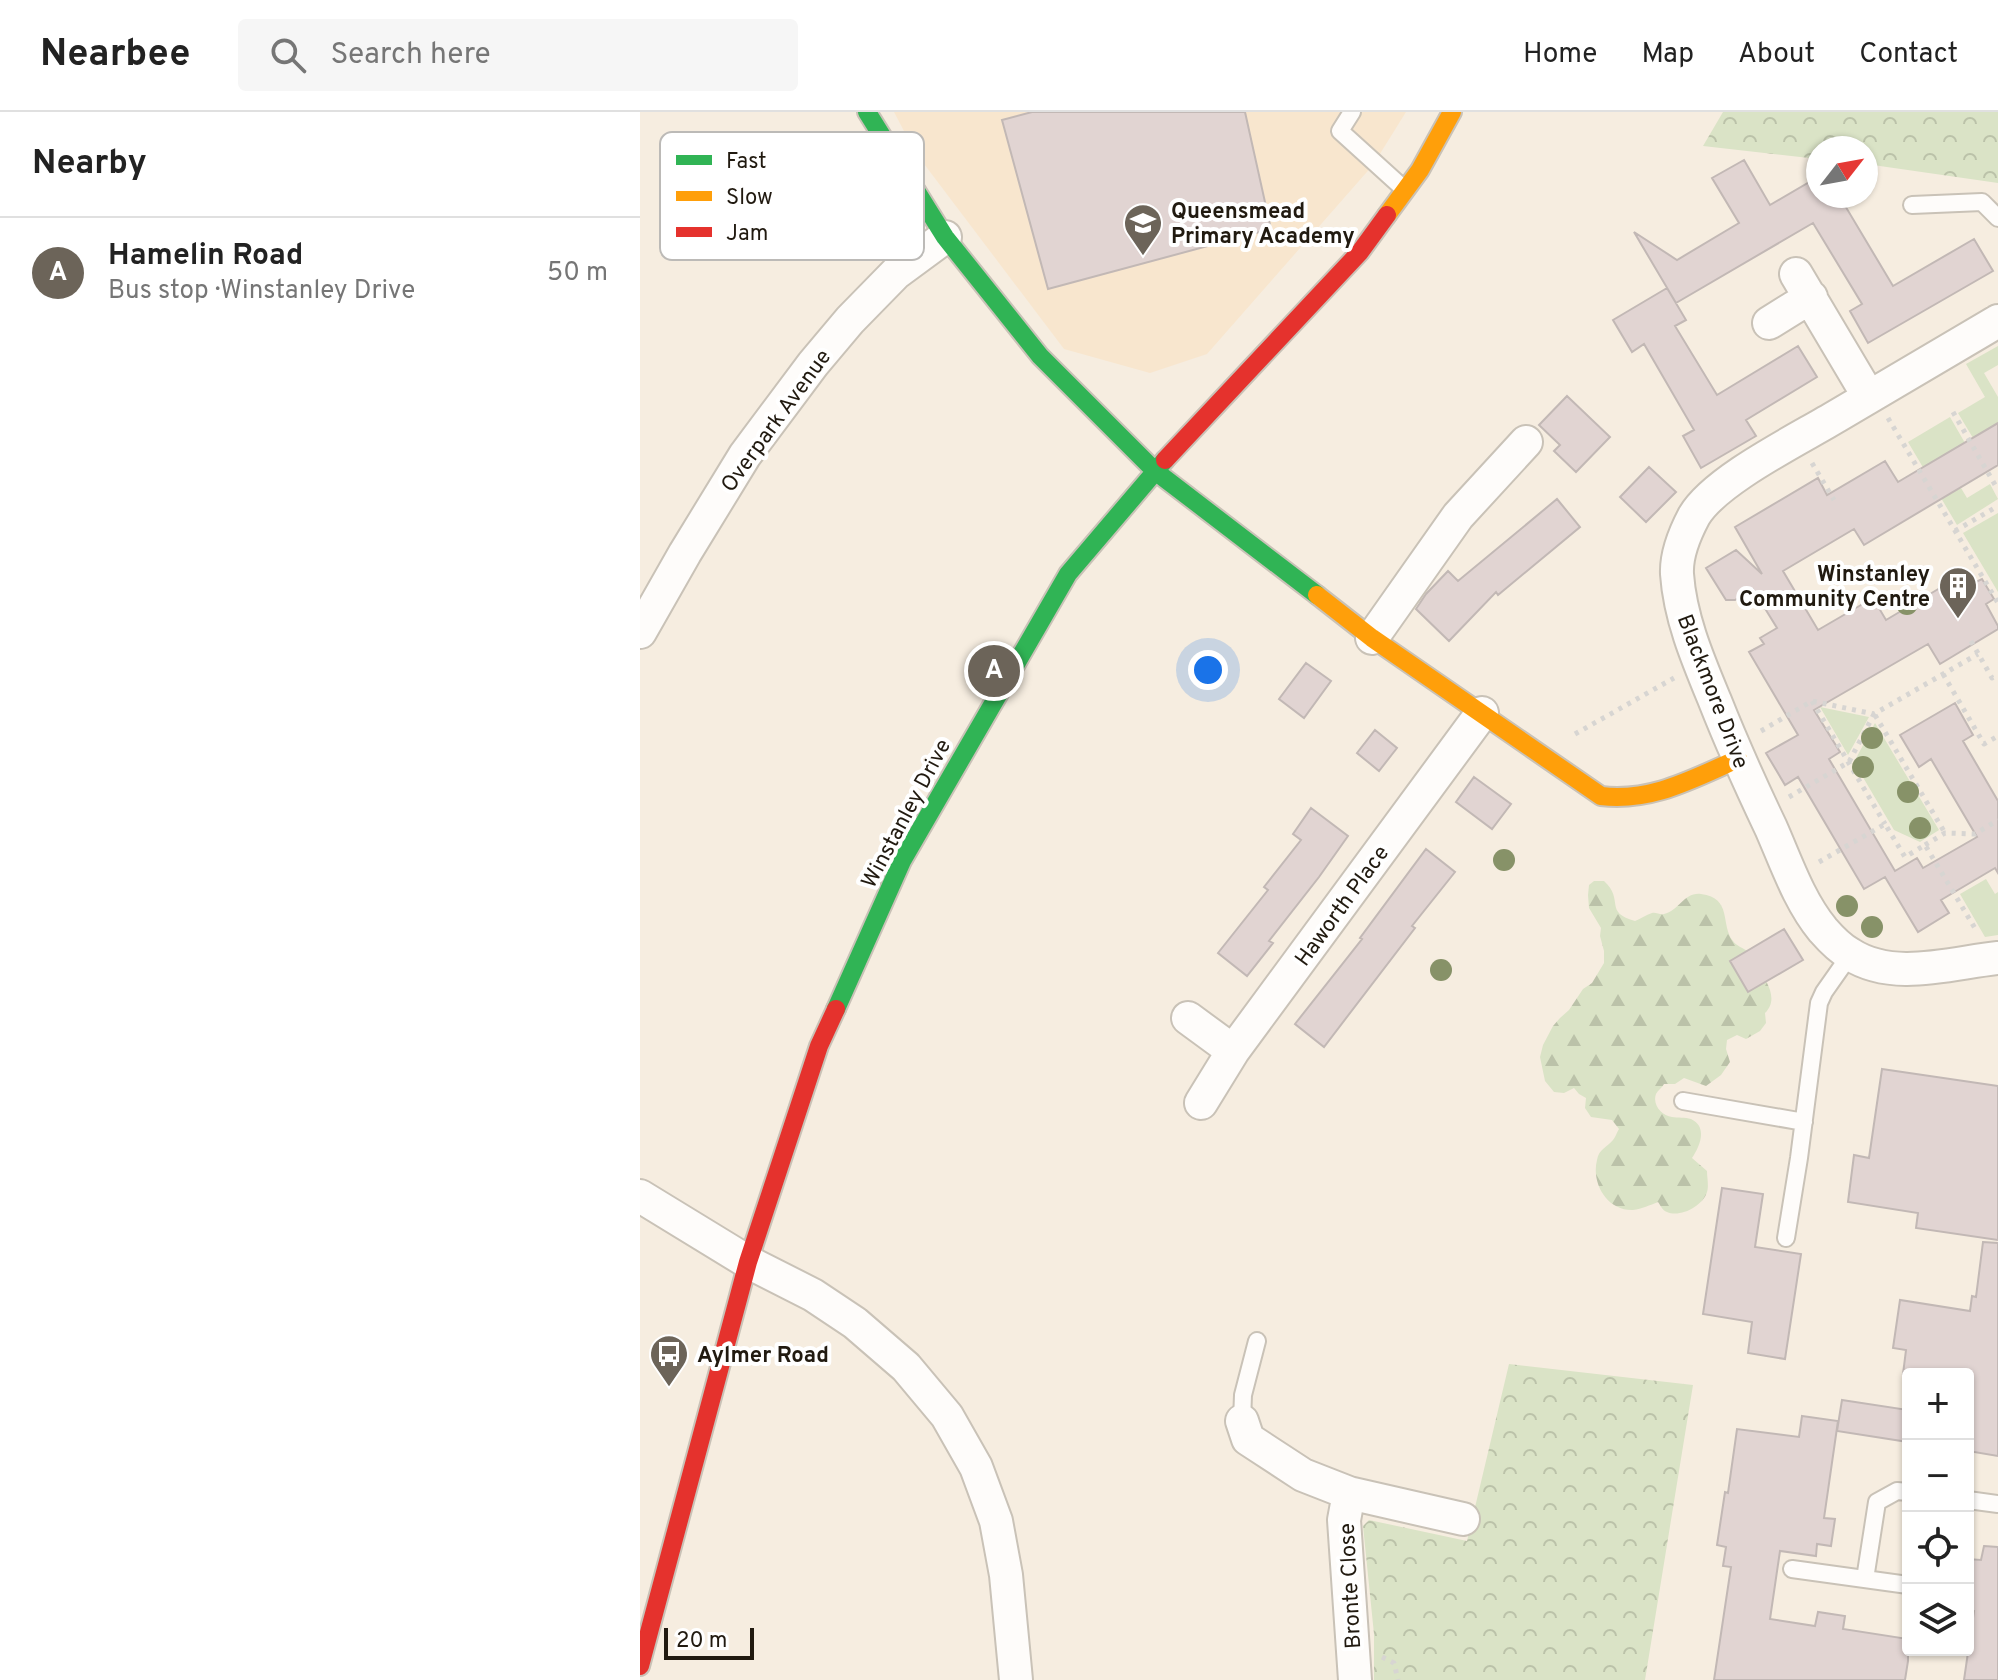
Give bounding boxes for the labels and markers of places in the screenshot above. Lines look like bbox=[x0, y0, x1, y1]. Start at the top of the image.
place label: Queensmead Primary Academy bbox=[1171, 199, 1355, 251]
school or university icon: Queensmead Primary Academy bbox=[1122, 202, 1164, 257]
place label: Winstanley Community Centre bbox=[1739, 562, 1930, 614]
building icon: Winstanley Community Centre bbox=[1937, 565, 1979, 620]
pin: A bbox=[968, 641, 1020, 701]
bus stop icon: Aylmer Road bbox=[648, 1333, 690, 1388]
place label: Aylmer Road bbox=[697, 1343, 829, 1370]

